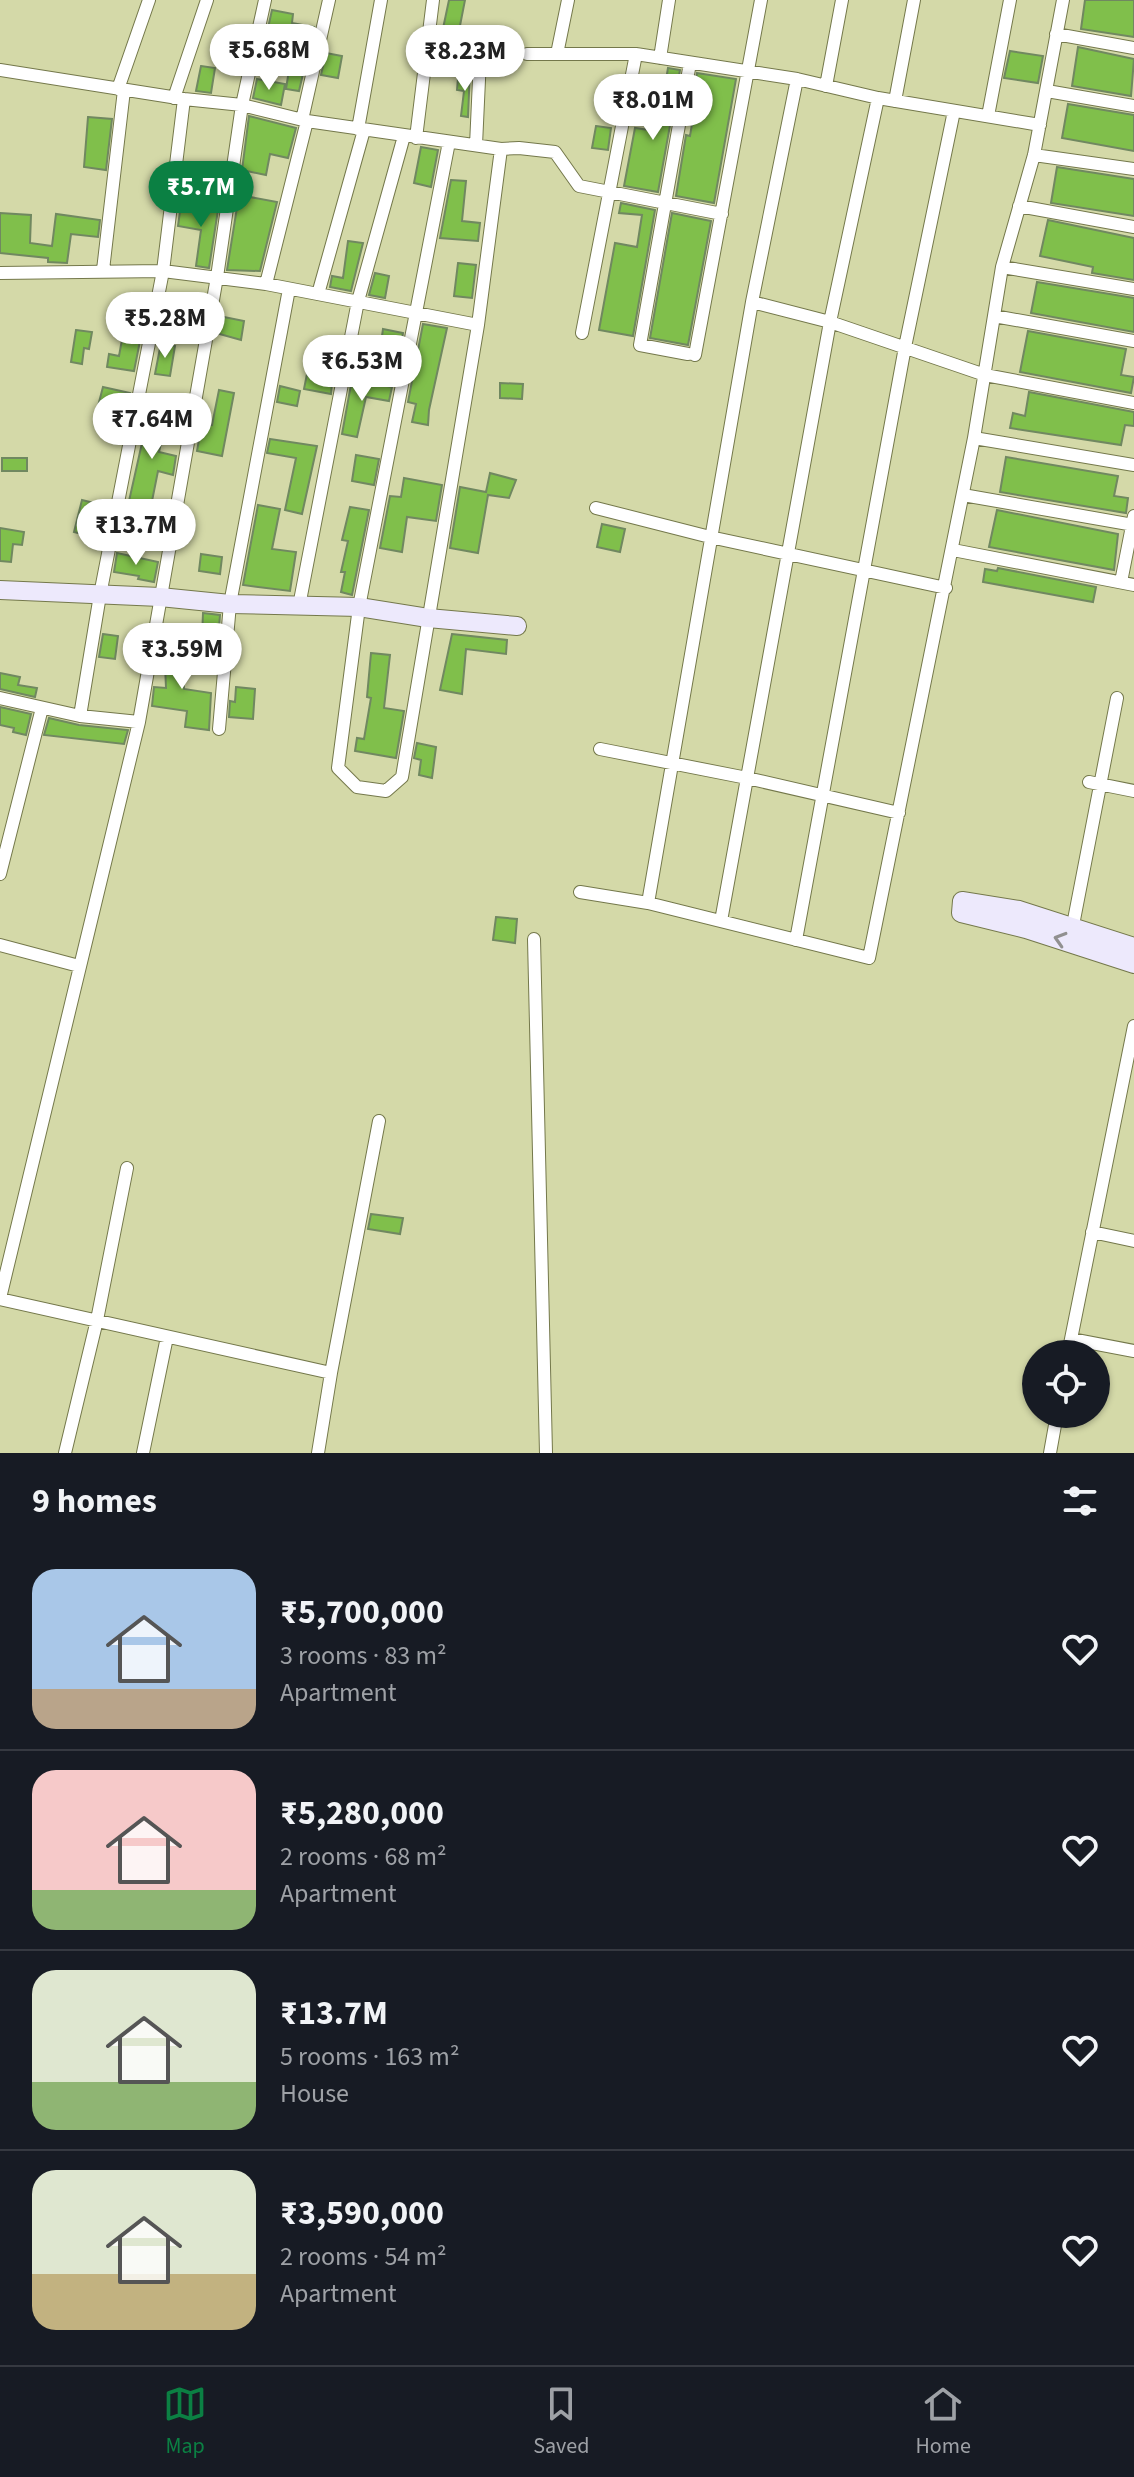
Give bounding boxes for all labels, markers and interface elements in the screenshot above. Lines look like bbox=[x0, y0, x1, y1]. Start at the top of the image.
pin: ₹5.68M bbox=[204, 24, 334, 92]
pin: ₹8.23M bbox=[400, 25, 530, 93]
text: ₹5.68M bbox=[228, 31, 310, 68]
text: ₹8.23M bbox=[424, 32, 506, 69]
pin: ₹8.01M bbox=[588, 74, 718, 142]
text: ₹8.01M bbox=[612, 81, 694, 118]
pin: ₹5.7M bbox=[145, 161, 257, 229]
text: ₹5.7M bbox=[167, 168, 235, 205]
pin: ₹5.28M bbox=[100, 292, 230, 360]
text: ₹5.28M bbox=[124, 299, 206, 336]
pin: ₹6.53M bbox=[297, 335, 427, 403]
text: ₹6.53M bbox=[321, 342, 403, 379]
pin: ₹7.64M bbox=[87, 393, 217, 461]
text: ₹7.64M bbox=[111, 400, 193, 437]
pin: ₹13.7M bbox=[71, 499, 201, 567]
text: ₹13.7M bbox=[95, 506, 177, 543]
pin: ₹3.59M bbox=[117, 623, 247, 691]
text: ₹3.59M bbox=[141, 630, 223, 667]
one-way arrow bbox=[1054, 932, 1068, 948]
map controls bbox=[1022, 1340, 1110, 1428]
button: locate bbox=[1022, 1340, 1110, 1428]
text: 9 homes bbox=[32, 1477, 157, 1526]
icon: filters bbox=[1058, 1479, 1102, 1523]
text: ₹5,700,000 bbox=[280, 1588, 444, 1637]
icon: home bbox=[96, 1601, 192, 1697]
icon: heart bbox=[1058, 1627, 1102, 1671]
text: 3 rooms · 83 m² bbox=[280, 1637, 447, 1674]
text: Apartment bbox=[280, 1674, 397, 1711]
text: ₹5,280,000 bbox=[280, 1789, 444, 1838]
icon: home bbox=[96, 1802, 192, 1898]
icon: heart bbox=[1058, 1828, 1102, 1872]
text: 2 rooms · 68 m² bbox=[280, 1838, 447, 1875]
text: Apartment bbox=[280, 1875, 397, 1912]
text: ₹13.7M bbox=[280, 1989, 388, 2038]
icon: home bbox=[96, 2002, 192, 2098]
icon: heart bbox=[1058, 2028, 1102, 2072]
text: 5 rooms · 163 m² bbox=[280, 2038, 459, 2075]
text: House bbox=[280, 2075, 349, 2112]
text: ₹3,590,000 bbox=[280, 2189, 444, 2238]
icon: home bbox=[96, 2202, 192, 2298]
icon: heart bbox=[1058, 2228, 1102, 2272]
text: 2 rooms · 54 m² bbox=[280, 2238, 447, 2275]
text: Apartment bbox=[280, 2275, 397, 2312]
tab: Map bbox=[163, 2382, 207, 2462]
tab: Saved bbox=[533, 2382, 589, 2462]
tab: Home bbox=[916, 2382, 971, 2462]

